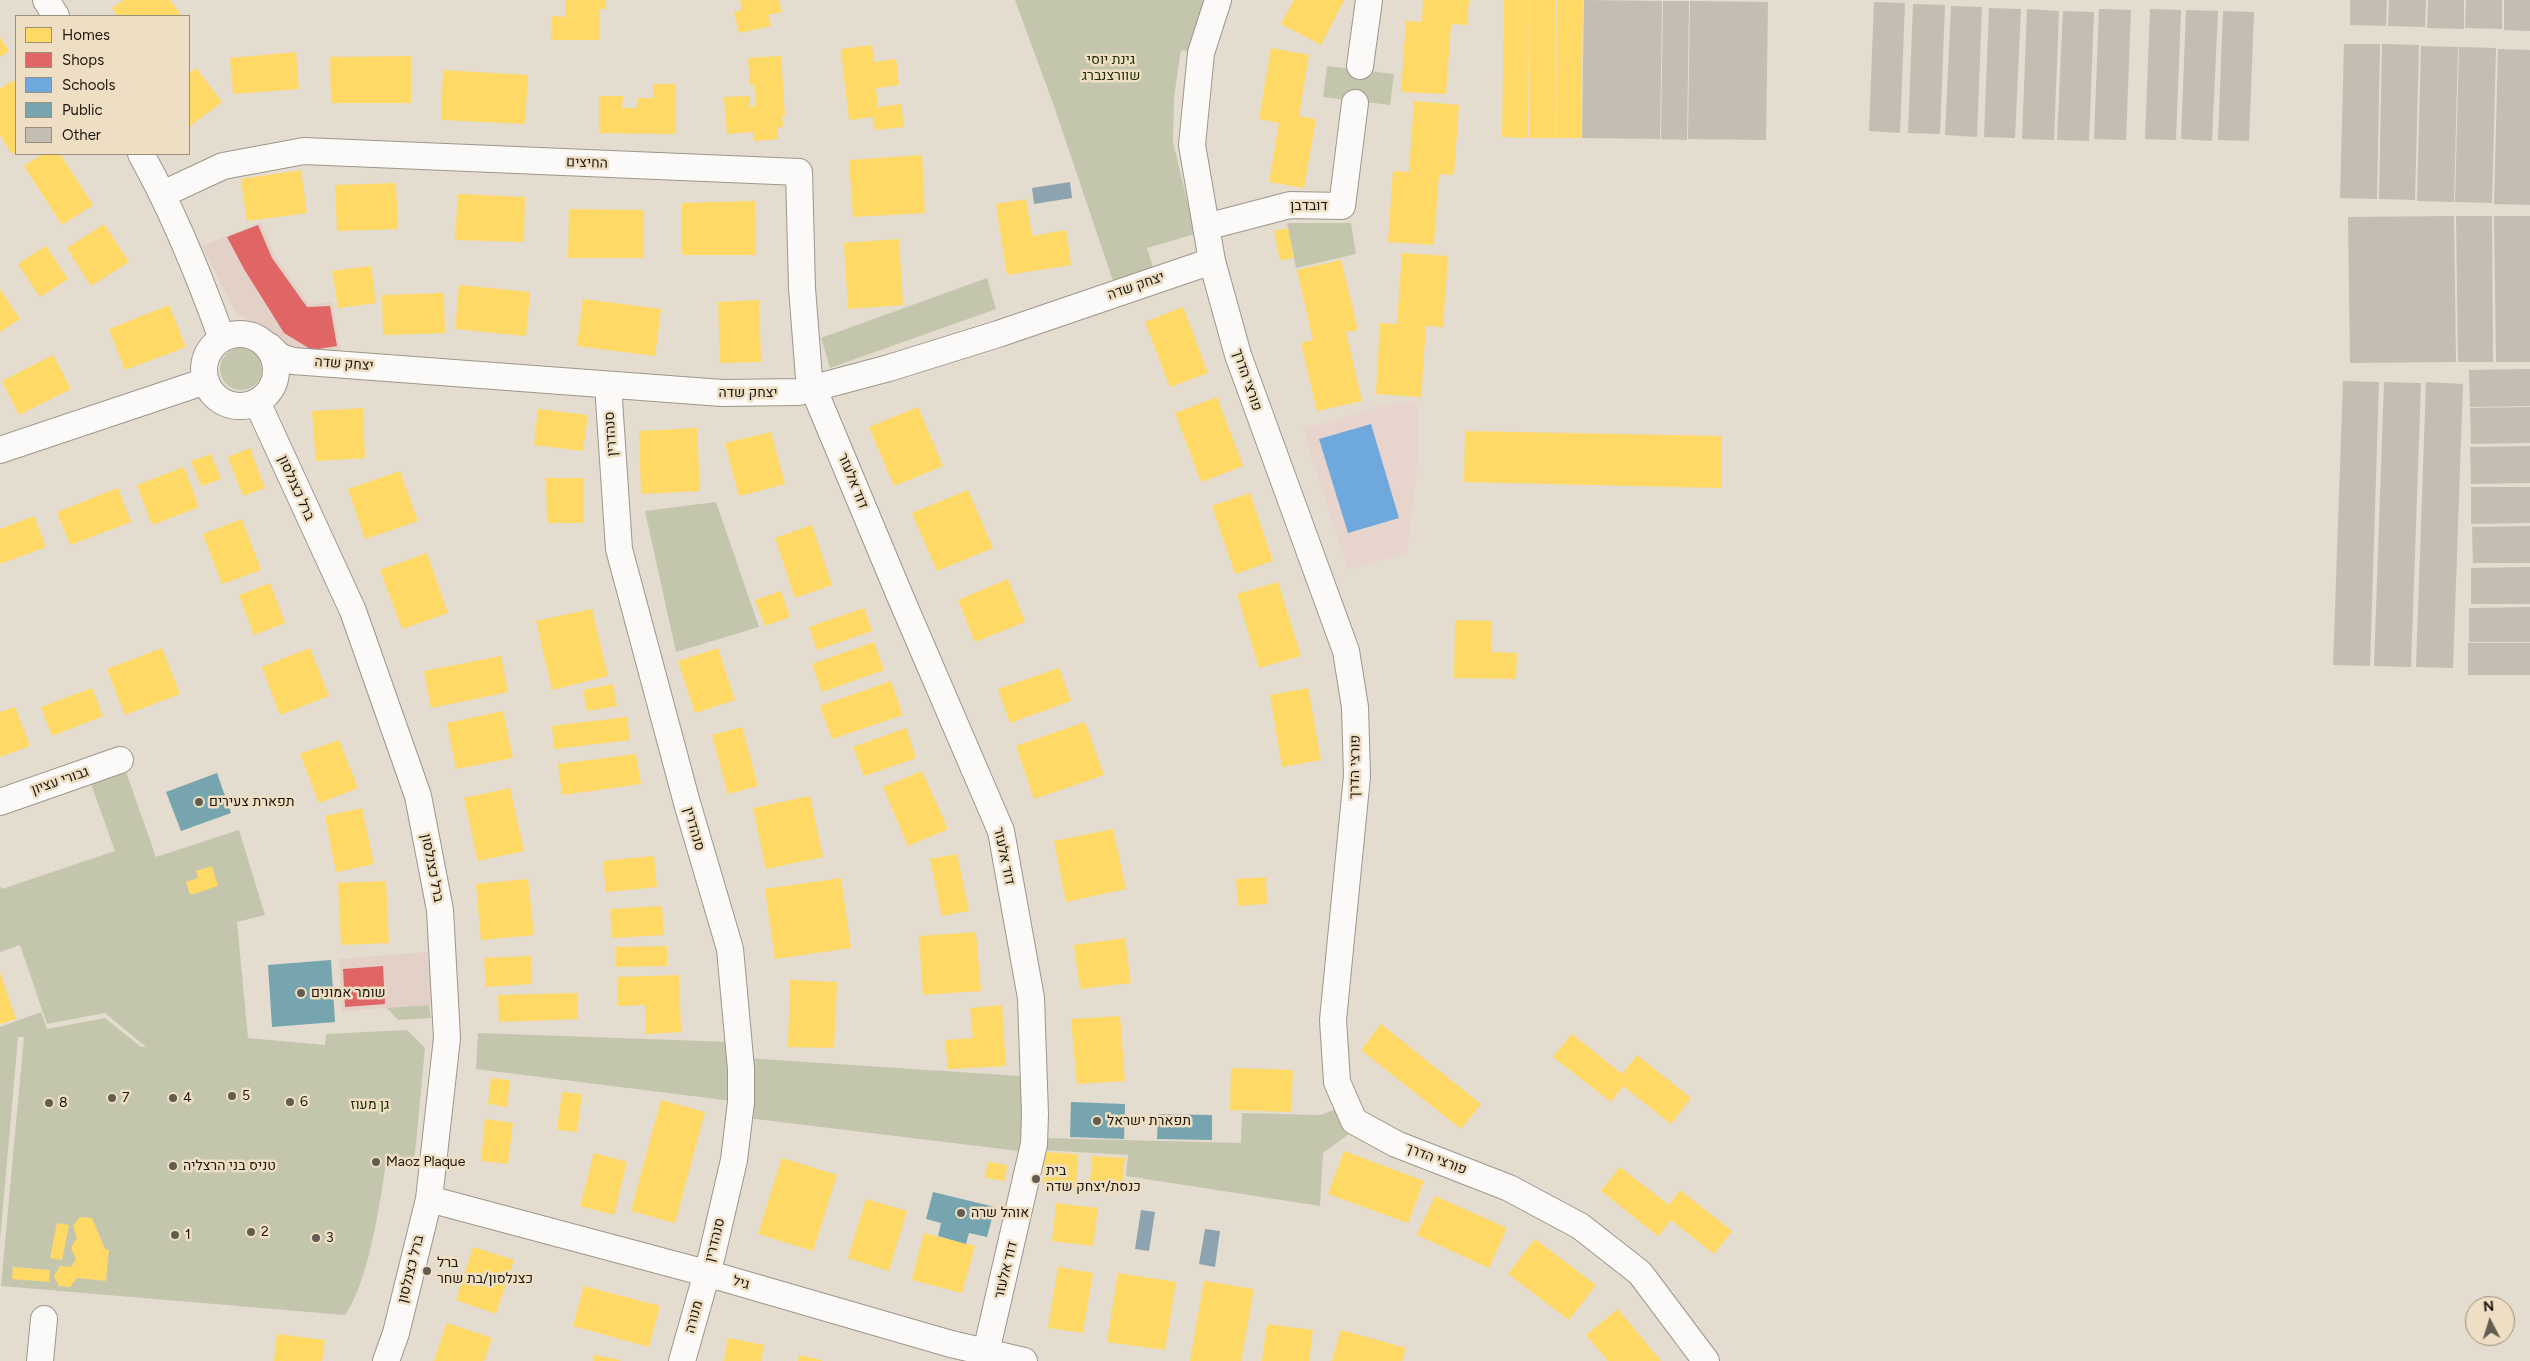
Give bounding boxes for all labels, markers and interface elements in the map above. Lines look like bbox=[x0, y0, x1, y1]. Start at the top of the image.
legend bbox=[15, 15, 190, 155]
text: Homes bbox=[62, 26, 110, 44]
text: Shops bbox=[62, 51, 104, 69]
park label: גינת יוסי שוורצנברג bbox=[1082, 52, 1140, 84]
text: Schools bbox=[62, 76, 115, 94]
text: Public bbox=[62, 101, 103, 119]
text: Other bbox=[62, 126, 101, 144]
street label: החיצים bbox=[566, 154, 608, 172]
street label: דובדבן bbox=[1290, 198, 1328, 214]
street label: יצחק שדה bbox=[1105, 268, 1167, 304]
street label: פורצי הדרך bbox=[1229, 347, 1265, 413]
street label: יצחק שדה bbox=[314, 354, 374, 374]
street label: יצחק שדה bbox=[718, 385, 778, 401]
street label: סנהדרין bbox=[601, 411, 621, 457]
street label: דוד אלעזר bbox=[834, 451, 872, 511]
street label: ברל כצנלסון bbox=[274, 453, 318, 523]
street label: פורצי הדרך bbox=[1346, 735, 1364, 799]
street label: גבורי עציון bbox=[29, 763, 91, 799]
place label: תפארת צעירים bbox=[209, 794, 295, 810]
marker: תפארת צעירים bbox=[193, 796, 205, 808]
street label: סנהדרין bbox=[680, 805, 708, 853]
street label: דוד אלעזר bbox=[990, 826, 1018, 886]
street label: ברל כצנלסון bbox=[417, 832, 447, 904]
place label: שומר אמונים bbox=[311, 985, 386, 1001]
marker: שומר אמונים bbox=[295, 987, 307, 999]
place label: 5 bbox=[242, 1088, 250, 1104]
place label: 7 bbox=[122, 1090, 130, 1106]
place label: 4 bbox=[183, 1090, 192, 1106]
marker: 5 bbox=[226, 1090, 238, 1102]
marker: 7 bbox=[106, 1092, 118, 1104]
marker: 4 bbox=[167, 1092, 179, 1104]
place label: 6 bbox=[300, 1094, 308, 1110]
place label: 8 bbox=[59, 1095, 68, 1111]
marker: 6 bbox=[284, 1096, 296, 1108]
marker: 8 bbox=[43, 1097, 55, 1109]
park label: גן מעוז bbox=[351, 1097, 389, 1113]
place label: תפארת ישראל bbox=[1107, 1113, 1191, 1129]
marker: תפארת ישראל bbox=[1091, 1115, 1103, 1127]
street label: פורצי הדרך bbox=[1403, 1140, 1469, 1178]
place label: Maoz Plaque bbox=[386, 1154, 465, 1170]
marker: Maoz Plaque bbox=[370, 1156, 382, 1168]
place label: טניס בני הרצליה bbox=[183, 1158, 276, 1174]
marker: טניס בני הרצליה bbox=[167, 1160, 179, 1172]
place label: בית כנסת/יצחק שדה bbox=[1046, 1163, 1141, 1196]
marker: בית כנסת/יצחק שדה bbox=[1030, 1173, 1042, 1185]
place label: אוהל שרה bbox=[971, 1205, 1029, 1221]
marker: אוהל שרה bbox=[955, 1207, 967, 1219]
street label: סנהדרין bbox=[701, 1216, 729, 1264]
place label: 2 bbox=[261, 1224, 269, 1240]
marker: 2 bbox=[245, 1226, 257, 1238]
place label: 1 bbox=[185, 1227, 191, 1243]
marker: 1 bbox=[169, 1229, 181, 1241]
place label: 3 bbox=[326, 1230, 334, 1246]
marker: 3 bbox=[310, 1232, 322, 1244]
street label: ברל כצנלסון bbox=[394, 1233, 428, 1305]
street label: דוד אלעזר bbox=[991, 1240, 1021, 1300]
place label: ברל כצנלסון/בת שחר bbox=[437, 1255, 533, 1288]
marker: ברל כצנלסון/בת שחר bbox=[421, 1265, 433, 1277]
street label: גיל bbox=[731, 1273, 751, 1293]
north arrow bbox=[2465, 1296, 2515, 1346]
text: N bbox=[2483, 1298, 2495, 1315]
street label: מנורה bbox=[682, 1299, 706, 1335]

